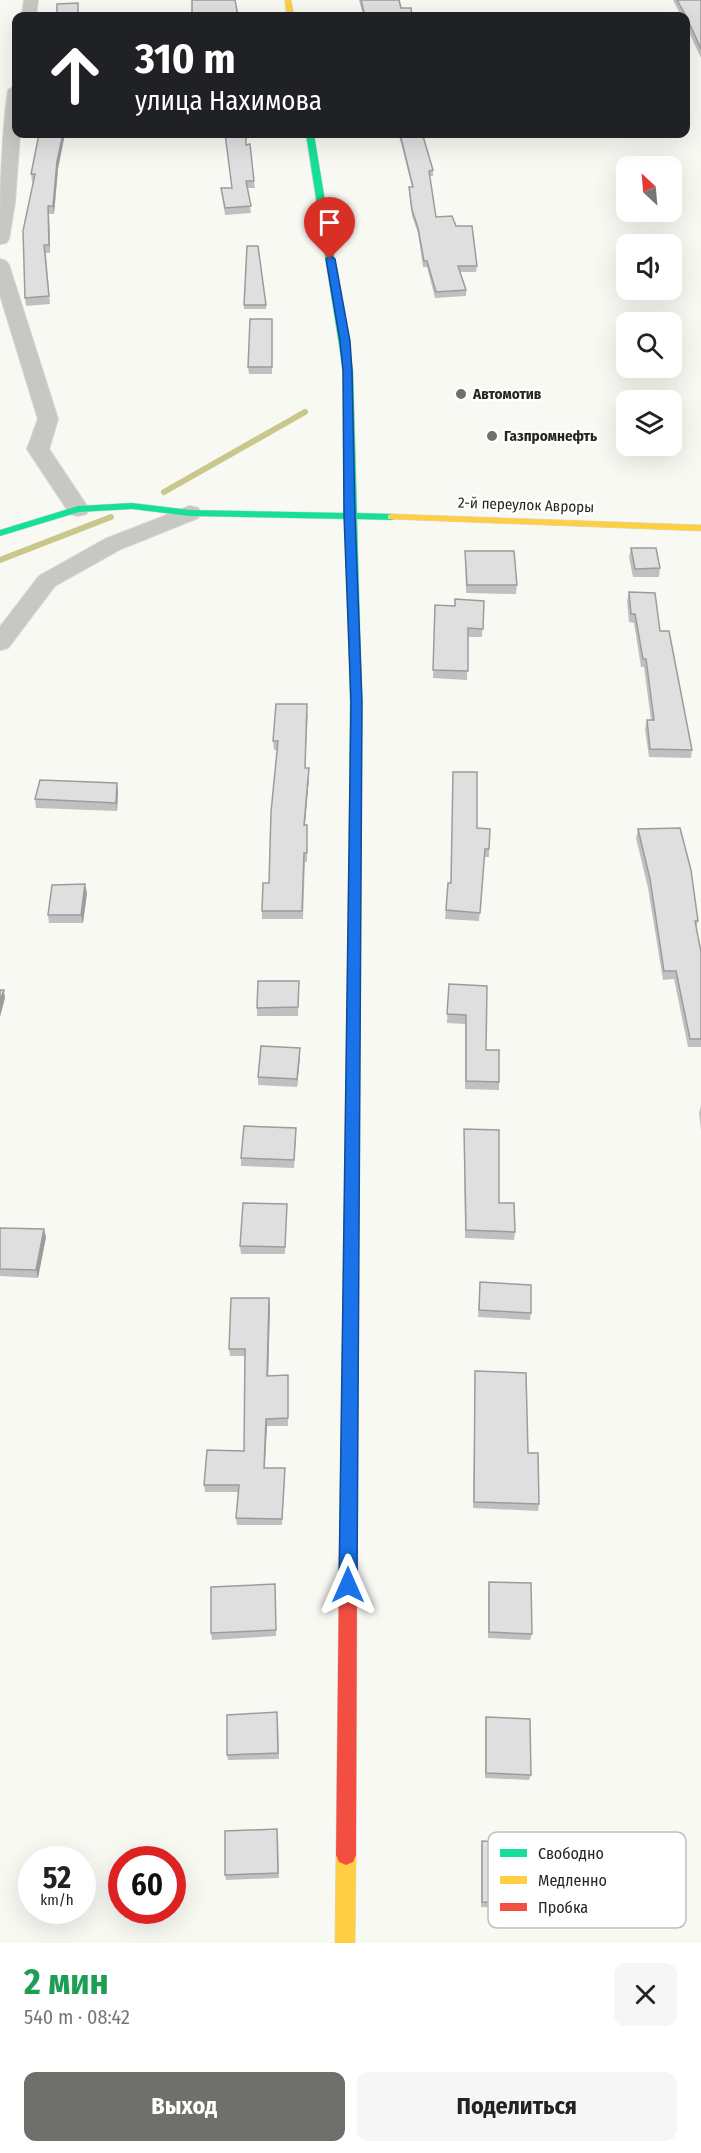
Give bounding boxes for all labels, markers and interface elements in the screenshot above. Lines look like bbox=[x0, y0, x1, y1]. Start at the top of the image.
text: 310 m bbox=[135, 34, 236, 84]
icon: ahead bbox=[36, 36, 114, 114]
text: улица Нахимова bbox=[135, 85, 322, 117]
north arrow bbox=[616, 156, 682, 222]
map controls bbox=[616, 156, 682, 456]
pin bbox=[304, 197, 355, 259]
icon: arrive bbox=[313, 206, 346, 239]
button: sound bbox=[616, 234, 682, 300]
button: search bbox=[616, 312, 682, 378]
place label: Автомотив bbox=[472, 385, 542, 403]
marker: Автомотив bbox=[454, 387, 468, 401]
button: layers bbox=[616, 390, 682, 456]
place label: Газпромнефть bbox=[504, 427, 597, 445]
marker: Газпромнефть bbox=[485, 429, 499, 443]
street label: 2-й переулок Авроры bbox=[458, 494, 594, 516]
position arrow bbox=[316, 1553, 380, 1617]
legend bbox=[488, 1832, 686, 1928]
text: Свободно bbox=[538, 1844, 604, 1863]
speed limit sign: 60 bbox=[108, 1846, 186, 1924]
text: 52 bbox=[43, 1860, 71, 1896]
text: Медленно bbox=[538, 1871, 607, 1890]
text: km/h bbox=[40, 1891, 74, 1909]
text: Пробка bbox=[538, 1898, 588, 1917]
text: 2 мин bbox=[24, 1960, 109, 2004]
button: close bbox=[614, 1963, 677, 2026]
text: 540 m · 08:42 bbox=[24, 2005, 130, 2029]
button: Выход bbox=[24, 2072, 345, 2141]
button: Поделиться bbox=[357, 2072, 677, 2141]

